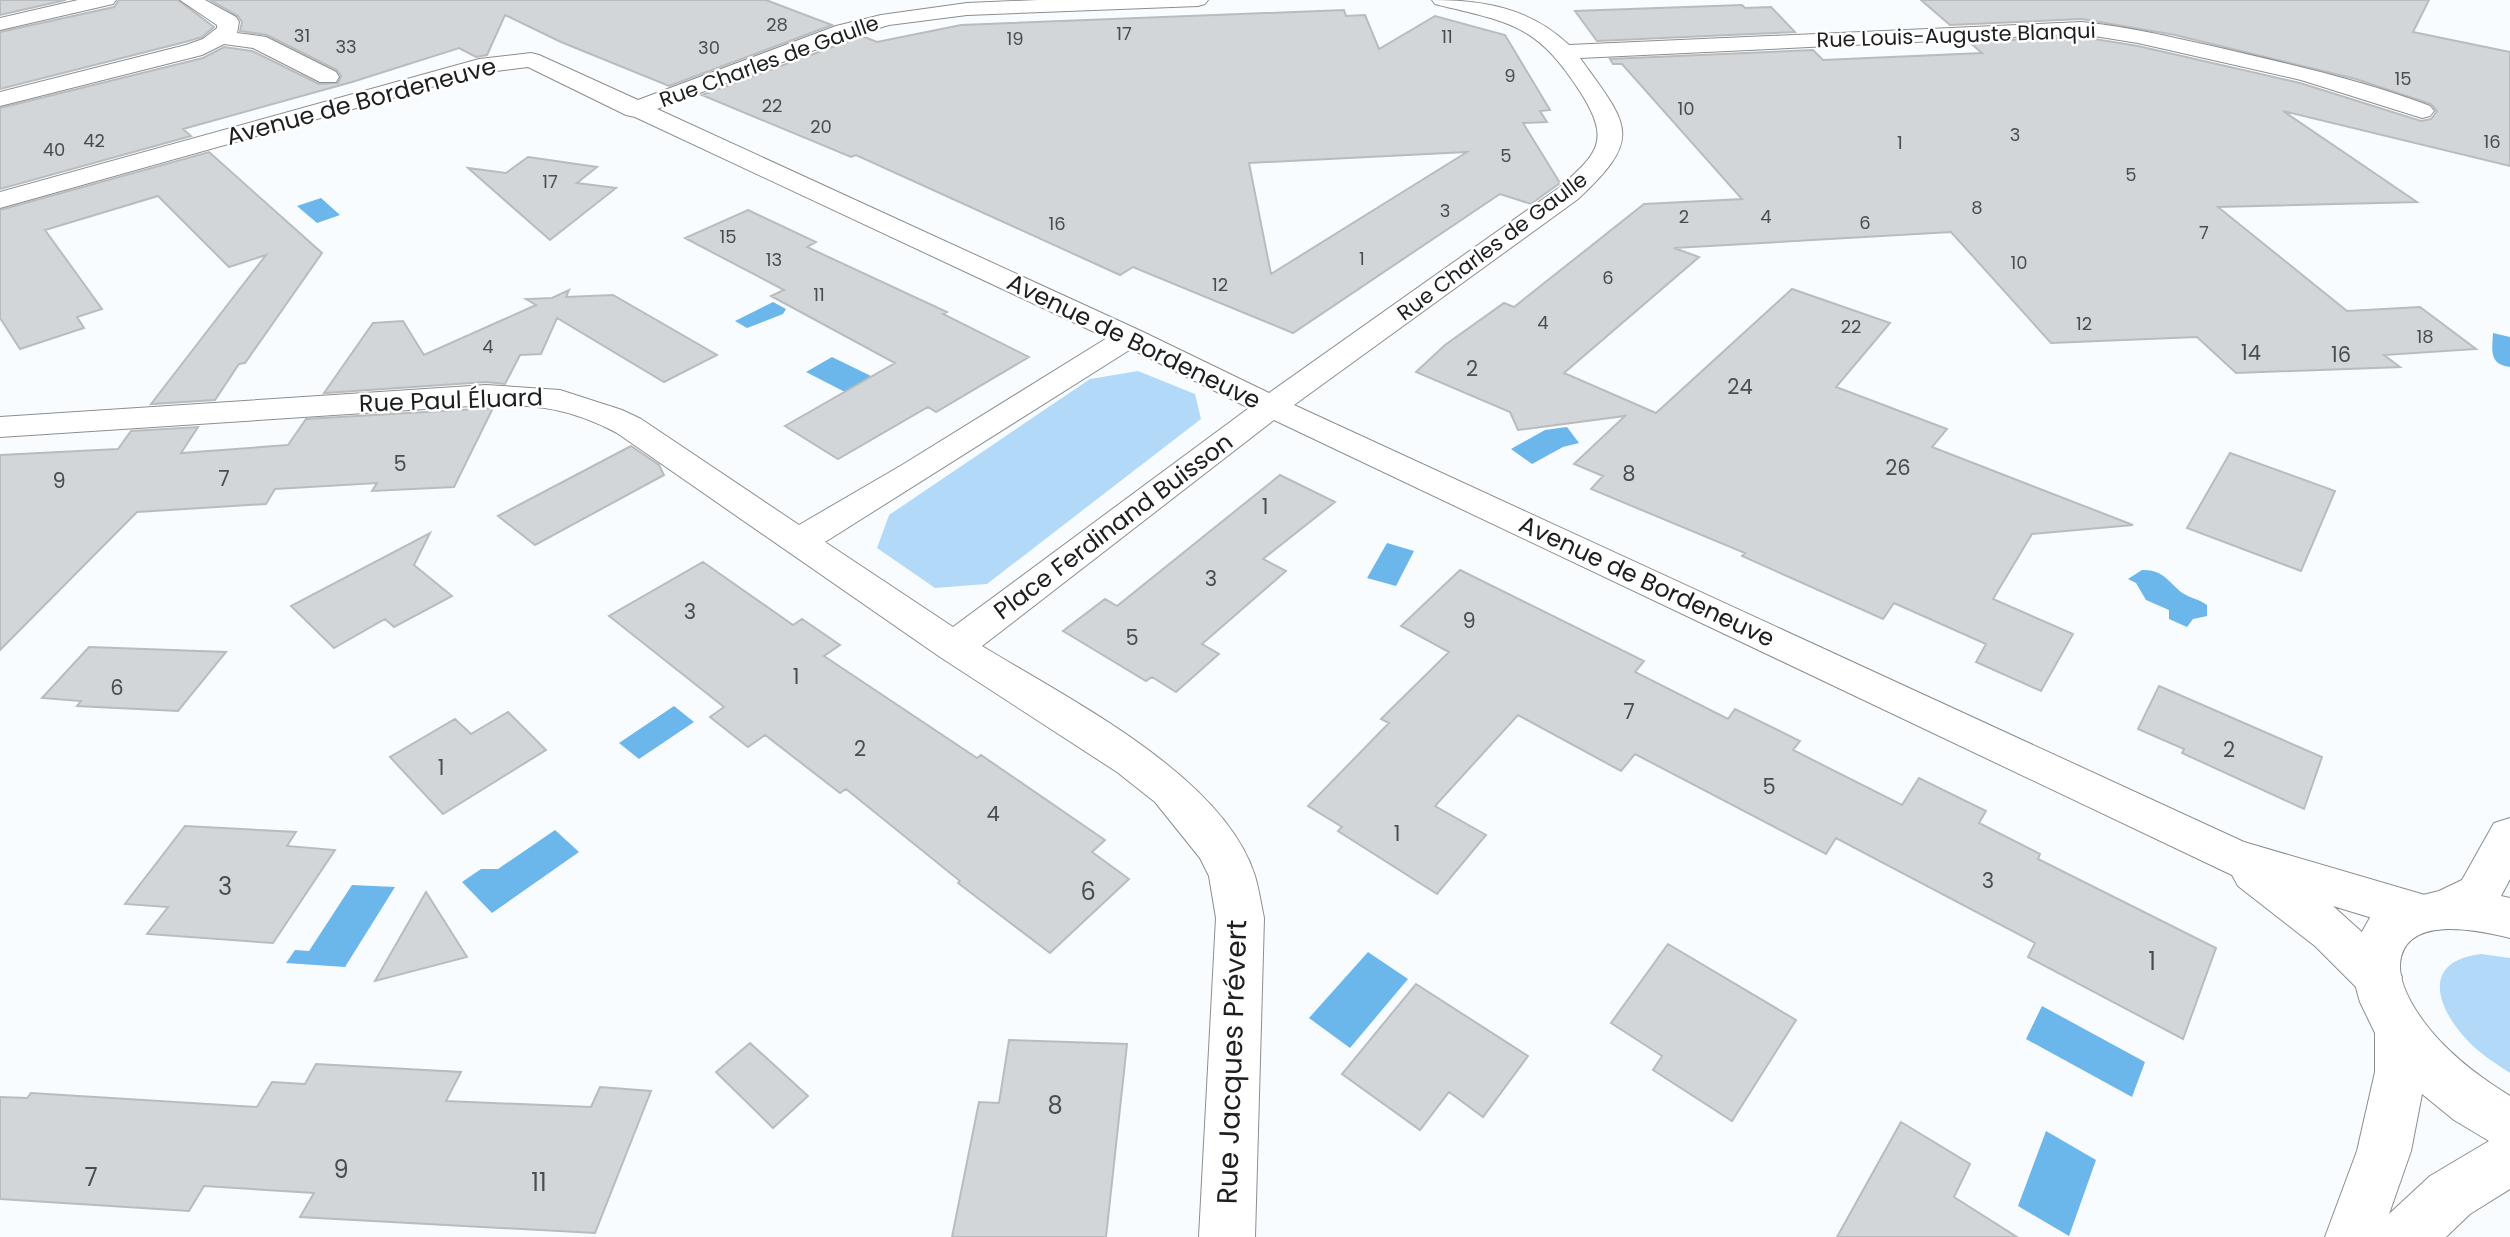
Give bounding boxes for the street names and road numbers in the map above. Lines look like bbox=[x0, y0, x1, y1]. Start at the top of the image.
street label: Rue Charles de Gaulle bbox=[655, 8, 883, 114]
street label: Rue Louis-Auguste Blanqui bbox=[1816, 16, 2096, 54]
street label: Avenue de Bordeneuve bbox=[222, 49, 500, 153]
street label: Rue Charles de Gaulle bbox=[1391, 165, 1593, 327]
street label: Avenue de Bordeneuve bbox=[1002, 265, 1266, 417]
street label: Rue Paul Éluard bbox=[358, 380, 544, 420]
street label: Place Ferdinand Buisson bbox=[987, 425, 1239, 627]
street label: Avenue de Bordeneuve bbox=[1514, 507, 1780, 655]
street label: Rue Jacques Prévert bbox=[1208, 919, 1256, 1205]

